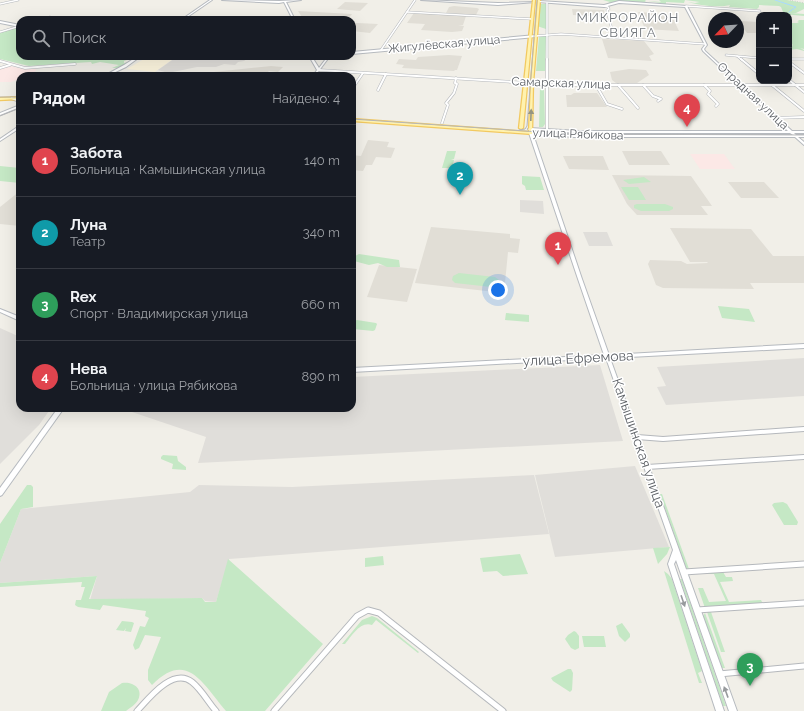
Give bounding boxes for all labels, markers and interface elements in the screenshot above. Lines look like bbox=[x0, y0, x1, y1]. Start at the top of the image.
district label: МИКРОРАЙОН СВИЯГА bbox=[577, 10, 679, 40]
north arrow bbox=[708, 12, 744, 48]
map controls bbox=[756, 12, 792, 84]
button: + bbox=[756, 12, 792, 48]
search box bbox=[16, 16, 356, 60]
icon: search bbox=[30, 27, 52, 49]
text: Поиск bbox=[62, 29, 107, 47]
street label: Жигулёвская улица bbox=[387, 32, 501, 56]
button: − bbox=[756, 48, 792, 84]
street label: Отрадная улица bbox=[715, 59, 791, 133]
street label: Самарская улица bbox=[511, 74, 611, 92]
text: Рядом bbox=[32, 88, 85, 108]
text: Найдено: 4 bbox=[272, 91, 340, 106]
pin: 4 bbox=[674, 94, 700, 127]
one-way arrow bbox=[528, 108, 534, 121]
street label: улица Рябикова bbox=[532, 125, 624, 143]
text: Забота bbox=[70, 144, 122, 162]
text: 1 bbox=[42, 153, 48, 168]
text: 140 m bbox=[304, 153, 340, 168]
text: Больница · Камышинская улица bbox=[70, 162, 265, 177]
pin: 2 bbox=[447, 162, 473, 195]
text: Луна bbox=[70, 216, 107, 234]
text: 2 bbox=[41, 225, 49, 240]
text: 340 m bbox=[303, 225, 340, 240]
pin: 1 bbox=[545, 232, 571, 265]
text: Театр bbox=[70, 234, 105, 249]
your location bbox=[488, 280, 508, 300]
text: Rex bbox=[70, 288, 96, 306]
text: 3 bbox=[41, 297, 49, 312]
text: 660 m bbox=[301, 297, 340, 312]
text: Спорт · Владимирская улица bbox=[70, 306, 248, 321]
street label: улица Ефремова bbox=[522, 347, 634, 369]
text: Нева bbox=[70, 360, 107, 378]
text: 4 bbox=[41, 369, 49, 384]
text: 890 m bbox=[301, 369, 340, 384]
street label: Камышинская улица bbox=[609, 376, 669, 510]
text: Больница · улица Рябикова bbox=[70, 378, 237, 393]
one-way arrow bbox=[680, 596, 686, 608]
pin: 3 bbox=[737, 653, 763, 686]
one-way arrow bbox=[722, 686, 728, 698]

